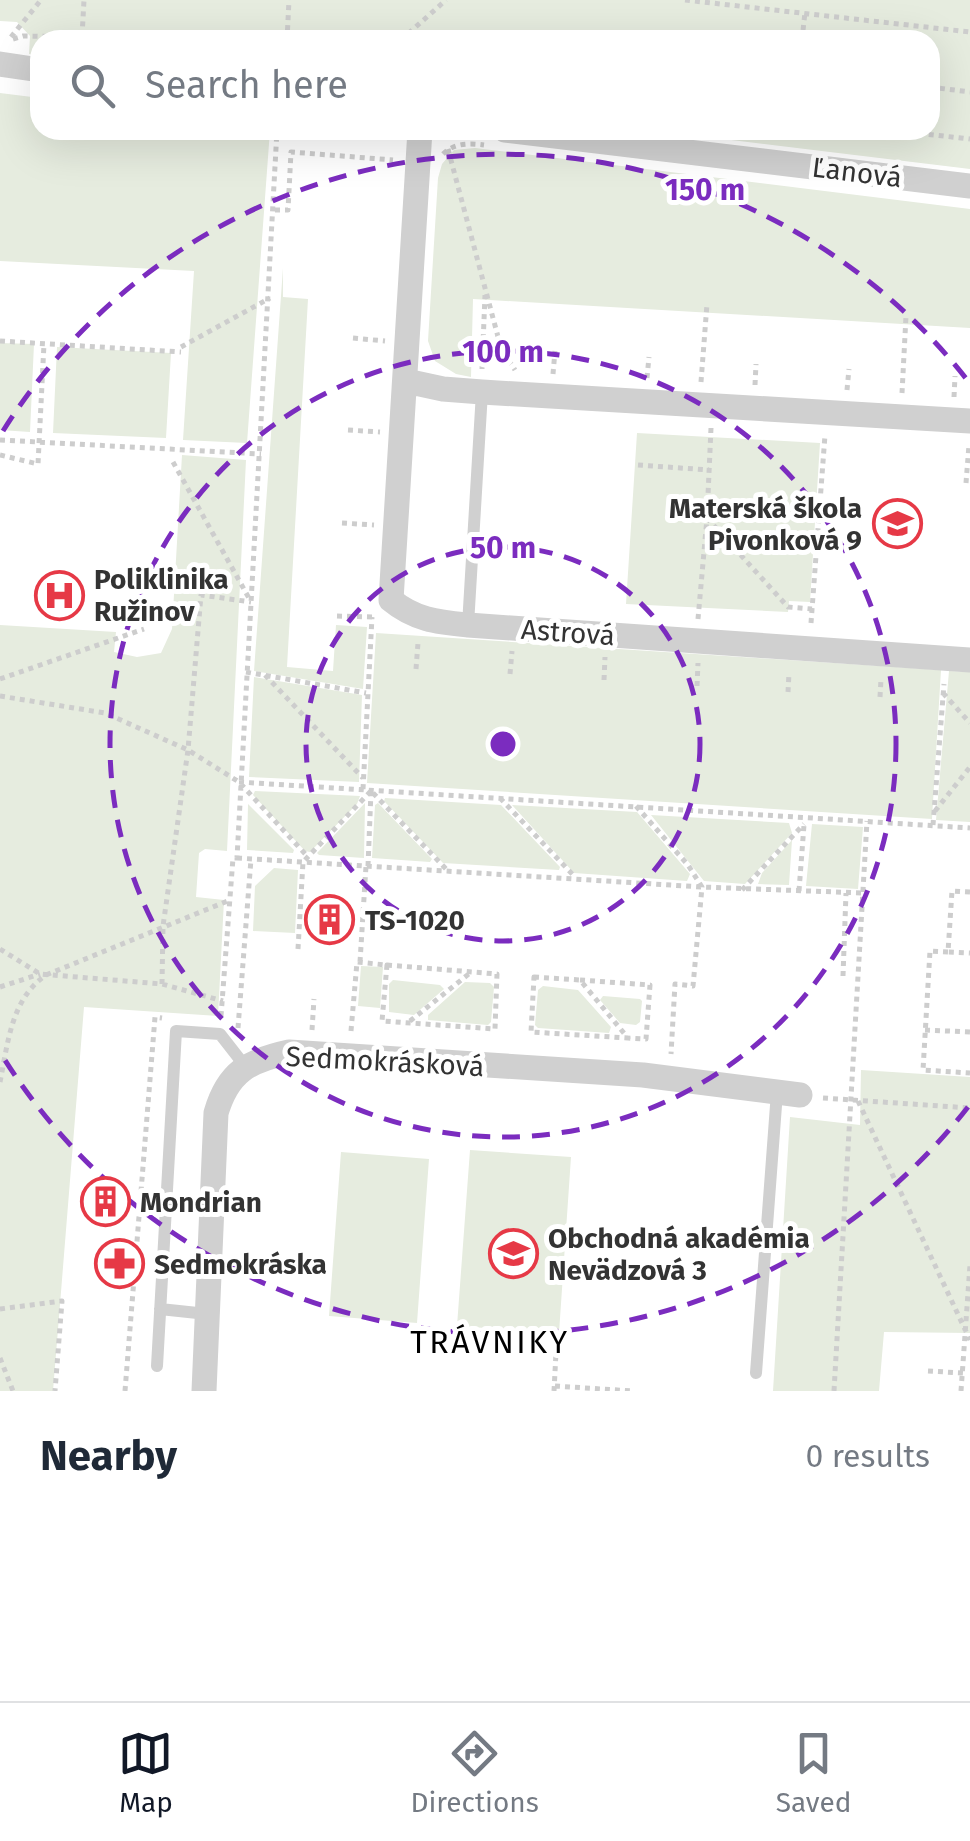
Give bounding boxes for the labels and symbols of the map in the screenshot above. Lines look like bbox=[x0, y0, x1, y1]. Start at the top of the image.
street label: Ľanová bbox=[810, 151, 904, 194]
text: 150 m bbox=[665, 172, 745, 208]
text: 100 m bbox=[462, 334, 544, 370]
place label: Materská škola Pivonková 9 bbox=[669, 492, 862, 557]
school or university icon: Materská škola Pivonková 9 bbox=[871, 498, 923, 550]
text: 50 m bbox=[470, 530, 536, 566]
place label: Poliklinika Ružinov bbox=[94, 563, 229, 628]
hospital icon: Poliklinika Ružinov bbox=[33, 569, 85, 621]
street label: Astrová bbox=[520, 613, 616, 652]
centre of rings bbox=[485, 726, 521, 762]
building icon: TS-1020 bbox=[304, 894, 356, 946]
place label: TS-1020 bbox=[365, 904, 465, 937]
street label: Sedmokrásková bbox=[285, 1040, 485, 1083]
building icon: Mondrian bbox=[79, 1176, 131, 1228]
place label: Mondrian bbox=[140, 1186, 262, 1219]
place label: Obchodná akadémia Nevädzová 3 bbox=[548, 1222, 810, 1287]
school or university icon: Obchodná akadémia Nevädzová 3 bbox=[487, 1228, 539, 1280]
pharmacy icon: Sedmokráska bbox=[93, 1238, 145, 1290]
place label: Sedmokráska bbox=[154, 1248, 327, 1281]
district label: TRÁVNIKY bbox=[410, 1323, 570, 1361]

